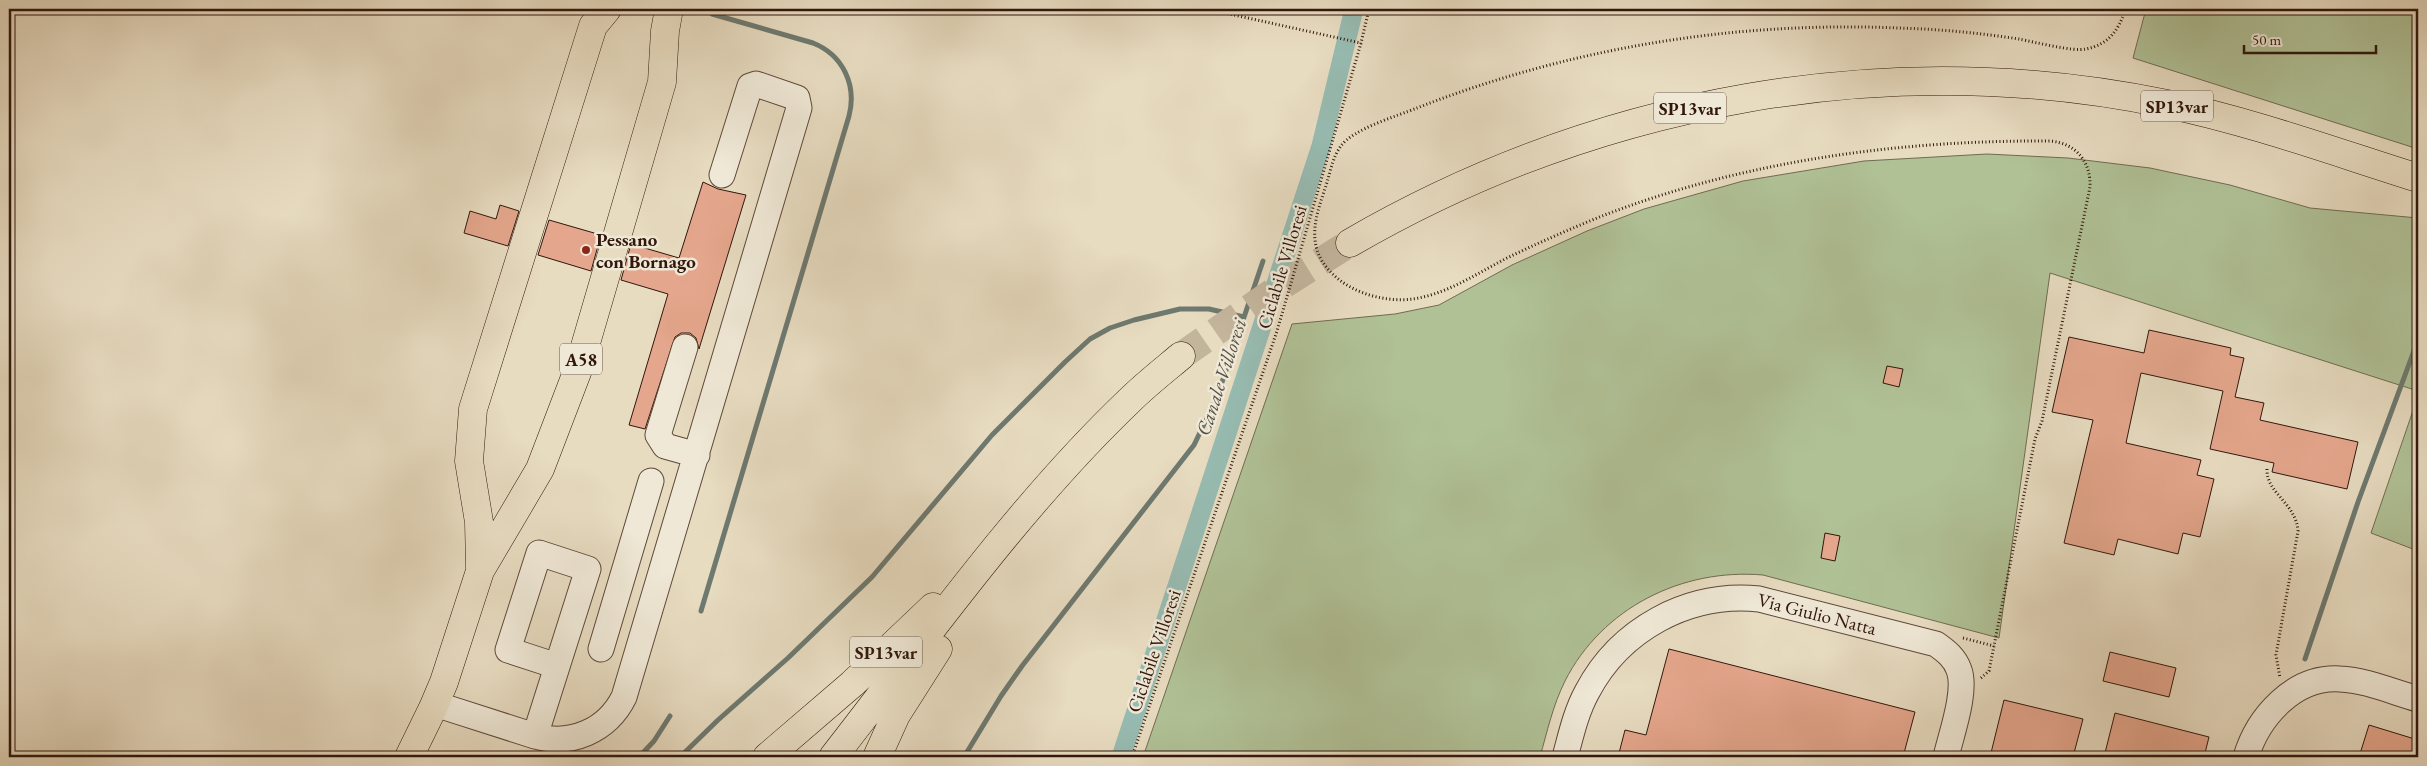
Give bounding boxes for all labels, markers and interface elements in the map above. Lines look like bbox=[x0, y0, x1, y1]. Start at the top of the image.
scale bar bbox=[2244, 22, 2377, 54]
text: 50 m bbox=[2252, 30, 2281, 49]
road number: SP13var bbox=[2141, 90, 2213, 122]
road number: SP13var bbox=[1654, 92, 1726, 124]
street label: Ciclabile Villoresi bbox=[1251, 202, 1313, 332]
place label: Pessano con Bornago bbox=[596, 227, 696, 274]
marker: Pessano con Bornago bbox=[580, 244, 592, 256]
water label: Canale Villoresi bbox=[1190, 314, 1253, 439]
road number: A58 bbox=[560, 344, 602, 374]
street label: Ciclabile Villoresi bbox=[1121, 586, 1187, 716]
street label: Via Giulio Natta bbox=[1755, 587, 1879, 641]
road number: SP13var bbox=[850, 636, 922, 668]

